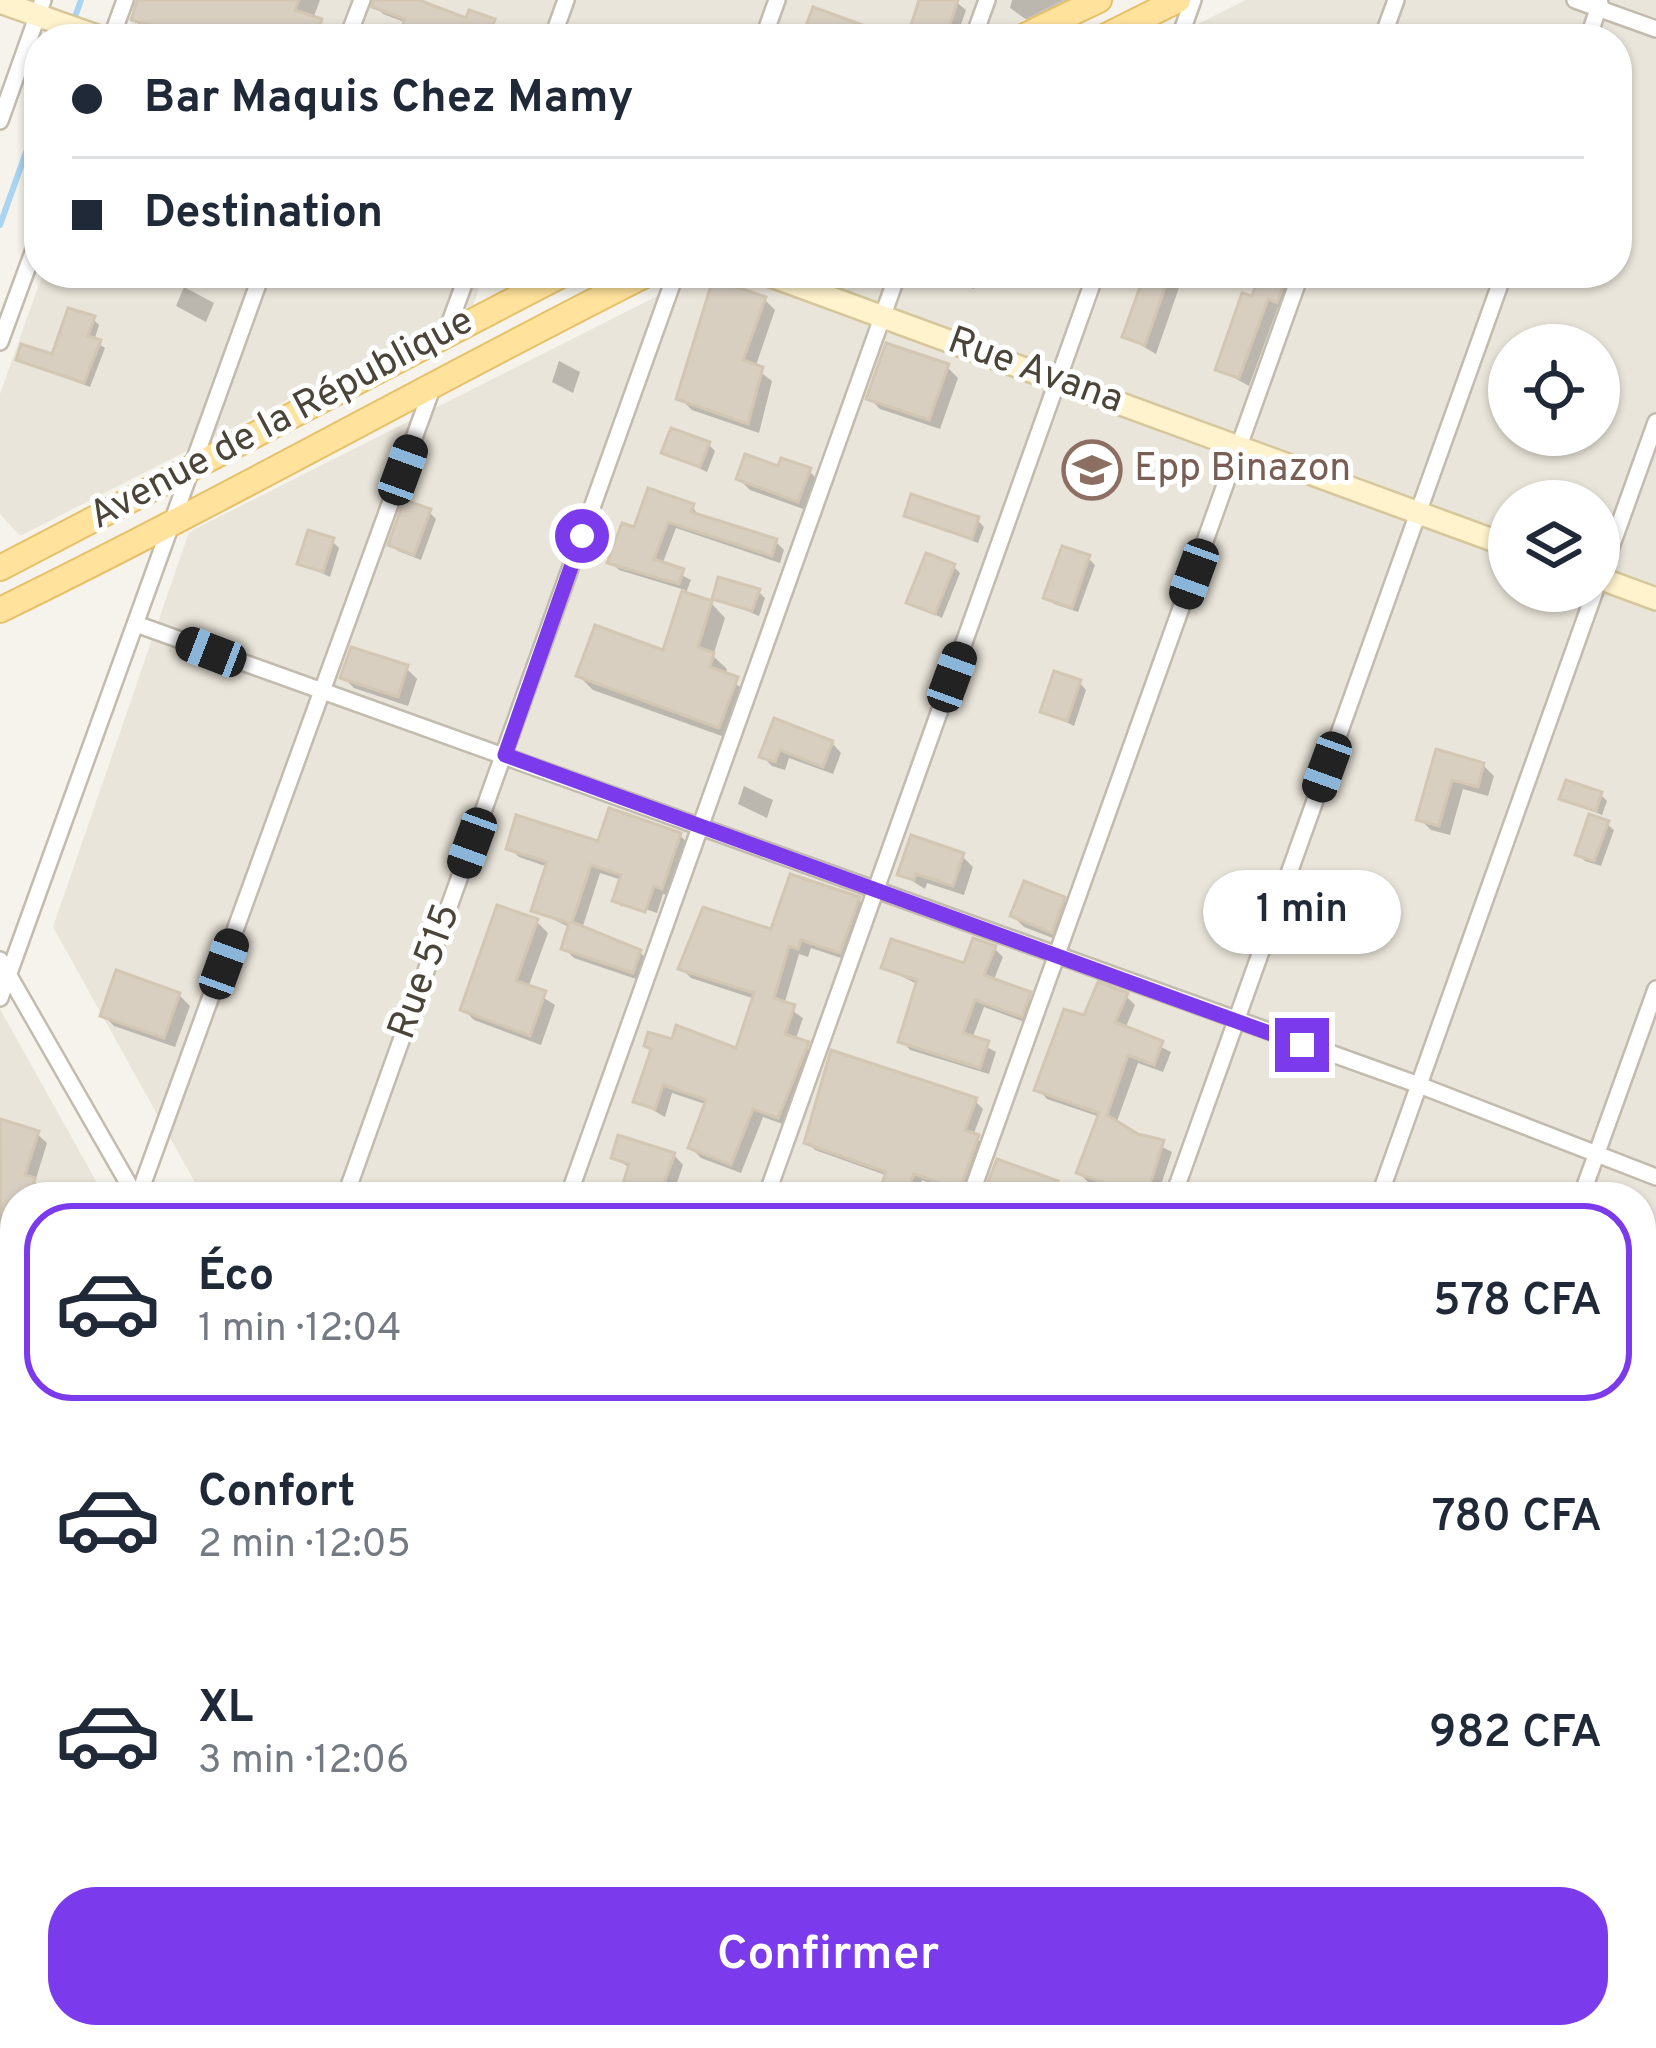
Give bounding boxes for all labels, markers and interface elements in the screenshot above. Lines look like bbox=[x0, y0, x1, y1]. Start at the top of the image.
text: Bar Maquis Chez Mamy bbox=[144, 71, 634, 128]
text: Destination bbox=[144, 186, 383, 243]
street label: Avenue de la République bbox=[81, 298, 483, 542]
street label: Rue Avana bbox=[941, 318, 1129, 426]
map controls bbox=[1488, 324, 1620, 612]
button: locate bbox=[1488, 324, 1620, 456]
car bbox=[374, 430, 432, 510]
school or university icon: Epp Binazon bbox=[1061, 439, 1123, 501]
place label: Epp Binazon bbox=[1134, 446, 1351, 495]
button: layers bbox=[1488, 480, 1620, 612]
route start bbox=[555, 509, 609, 563]
car bbox=[1165, 534, 1223, 614]
car bbox=[171, 622, 251, 682]
car bbox=[923, 637, 981, 717]
car bbox=[1298, 727, 1356, 807]
car bbox=[443, 803, 501, 883]
callout: 1 min bbox=[1203, 871, 1401, 955]
text: 1 min bbox=[1256, 887, 1348, 936]
street label: Rue 515 bbox=[379, 898, 473, 1046]
car bbox=[195, 924, 253, 1004]
route end bbox=[1275, 1018, 1329, 1072]
icon: car bbox=[54, 1248, 162, 1356]
text: Éco bbox=[198, 1249, 274, 1306]
text: 578 CFA bbox=[1433, 1274, 1602, 1331]
text: 1 min · 12:04 bbox=[198, 1306, 401, 1355]
icon: car bbox=[54, 1464, 162, 1572]
text: Confort bbox=[198, 1465, 355, 1522]
text: 780 CFA bbox=[1432, 1490, 1602, 1547]
text: 2 min · 12:05 bbox=[198, 1522, 411, 1571]
icon: car bbox=[54, 1680, 162, 1788]
text: XL bbox=[198, 1681, 253, 1738]
text: 982 CFA bbox=[1429, 1706, 1602, 1763]
text: 3 min · 12:06 bbox=[198, 1738, 409, 1787]
button: Confirmer bbox=[48, 1887, 1608, 2025]

